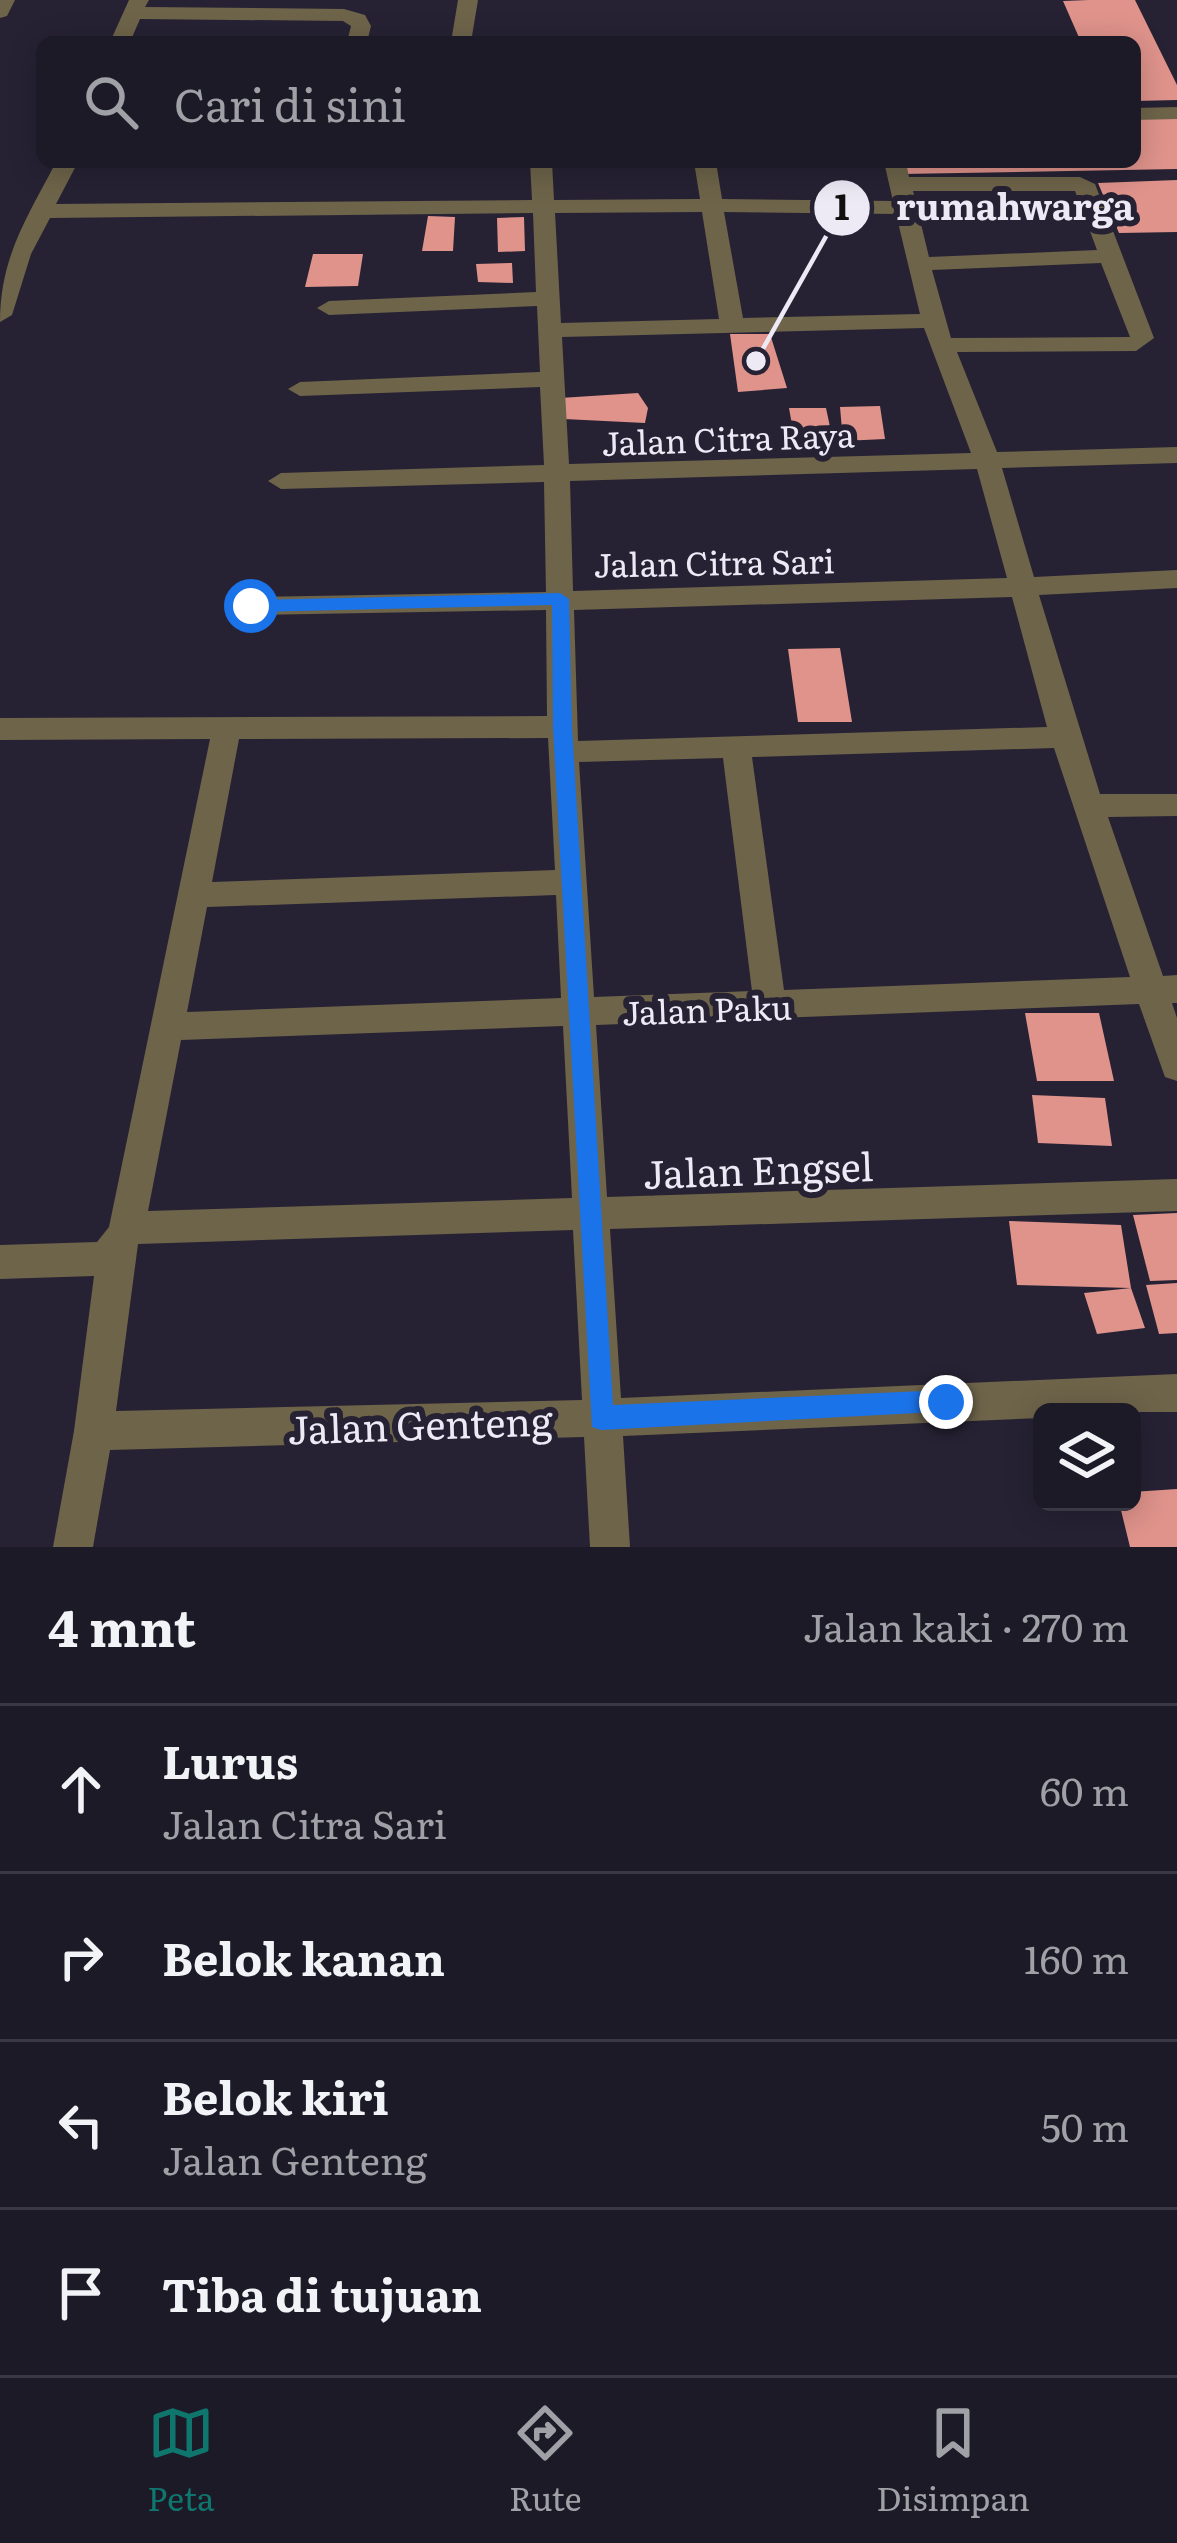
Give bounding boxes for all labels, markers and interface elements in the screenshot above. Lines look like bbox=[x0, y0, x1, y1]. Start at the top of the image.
search box bbox=[36, 36, 1141, 168]
icon: search bbox=[78, 69, 144, 135]
text: Cari di sini bbox=[174, 69, 406, 136]
callout: rumahwarga bbox=[812, 172, 1159, 244]
text: 1 bbox=[835, 178, 850, 231]
text: rumahwarga bbox=[896, 178, 1134, 231]
street label: Jalan Citra Raya bbox=[601, 408, 856, 466]
street label: Jalan Citra Sari bbox=[593, 534, 835, 588]
route start bbox=[224, 579, 278, 633]
street label: Jalan Paku bbox=[621, 981, 793, 1035]
street label: Jalan Engsel bbox=[642, 1135, 874, 1201]
route end bbox=[919, 1375, 973, 1429]
street label: Jalan Genteng bbox=[286, 1389, 554, 1457]
map controls bbox=[1033, 1403, 1141, 1511]
button: layers bbox=[1033, 1403, 1141, 1511]
text: 4 mnt bbox=[48, 1587, 196, 1663]
text: Jalan kaki · 270 m bbox=[803, 1596, 1129, 1654]
text: Lurus bbox=[162, 1726, 298, 1793]
icon: ahead bbox=[48, 1756, 114, 1822]
text: 60 m bbox=[1040, 1760, 1129, 1818]
text: Jalan Citra Sari bbox=[162, 1793, 447, 1851]
text: Belok kanan bbox=[162, 1923, 445, 1990]
icon: right bbox=[48, 1924, 114, 1990]
text: 160 m bbox=[1024, 1928, 1129, 1986]
text: Belok kiri bbox=[162, 2062, 389, 2129]
icon: left bbox=[48, 2092, 114, 2158]
text: 50 m bbox=[1041, 2096, 1129, 2154]
text: Jalan Genteng bbox=[162, 2129, 427, 2187]
text: Tiba di tujuan bbox=[162, 2259, 482, 2326]
icon: arrive bbox=[48, 2260, 114, 2326]
tab: Peta bbox=[147, 2400, 215, 2521]
tab: Rute bbox=[509, 2400, 582, 2521]
tab: Disimpan bbox=[876, 2400, 1030, 2521]

